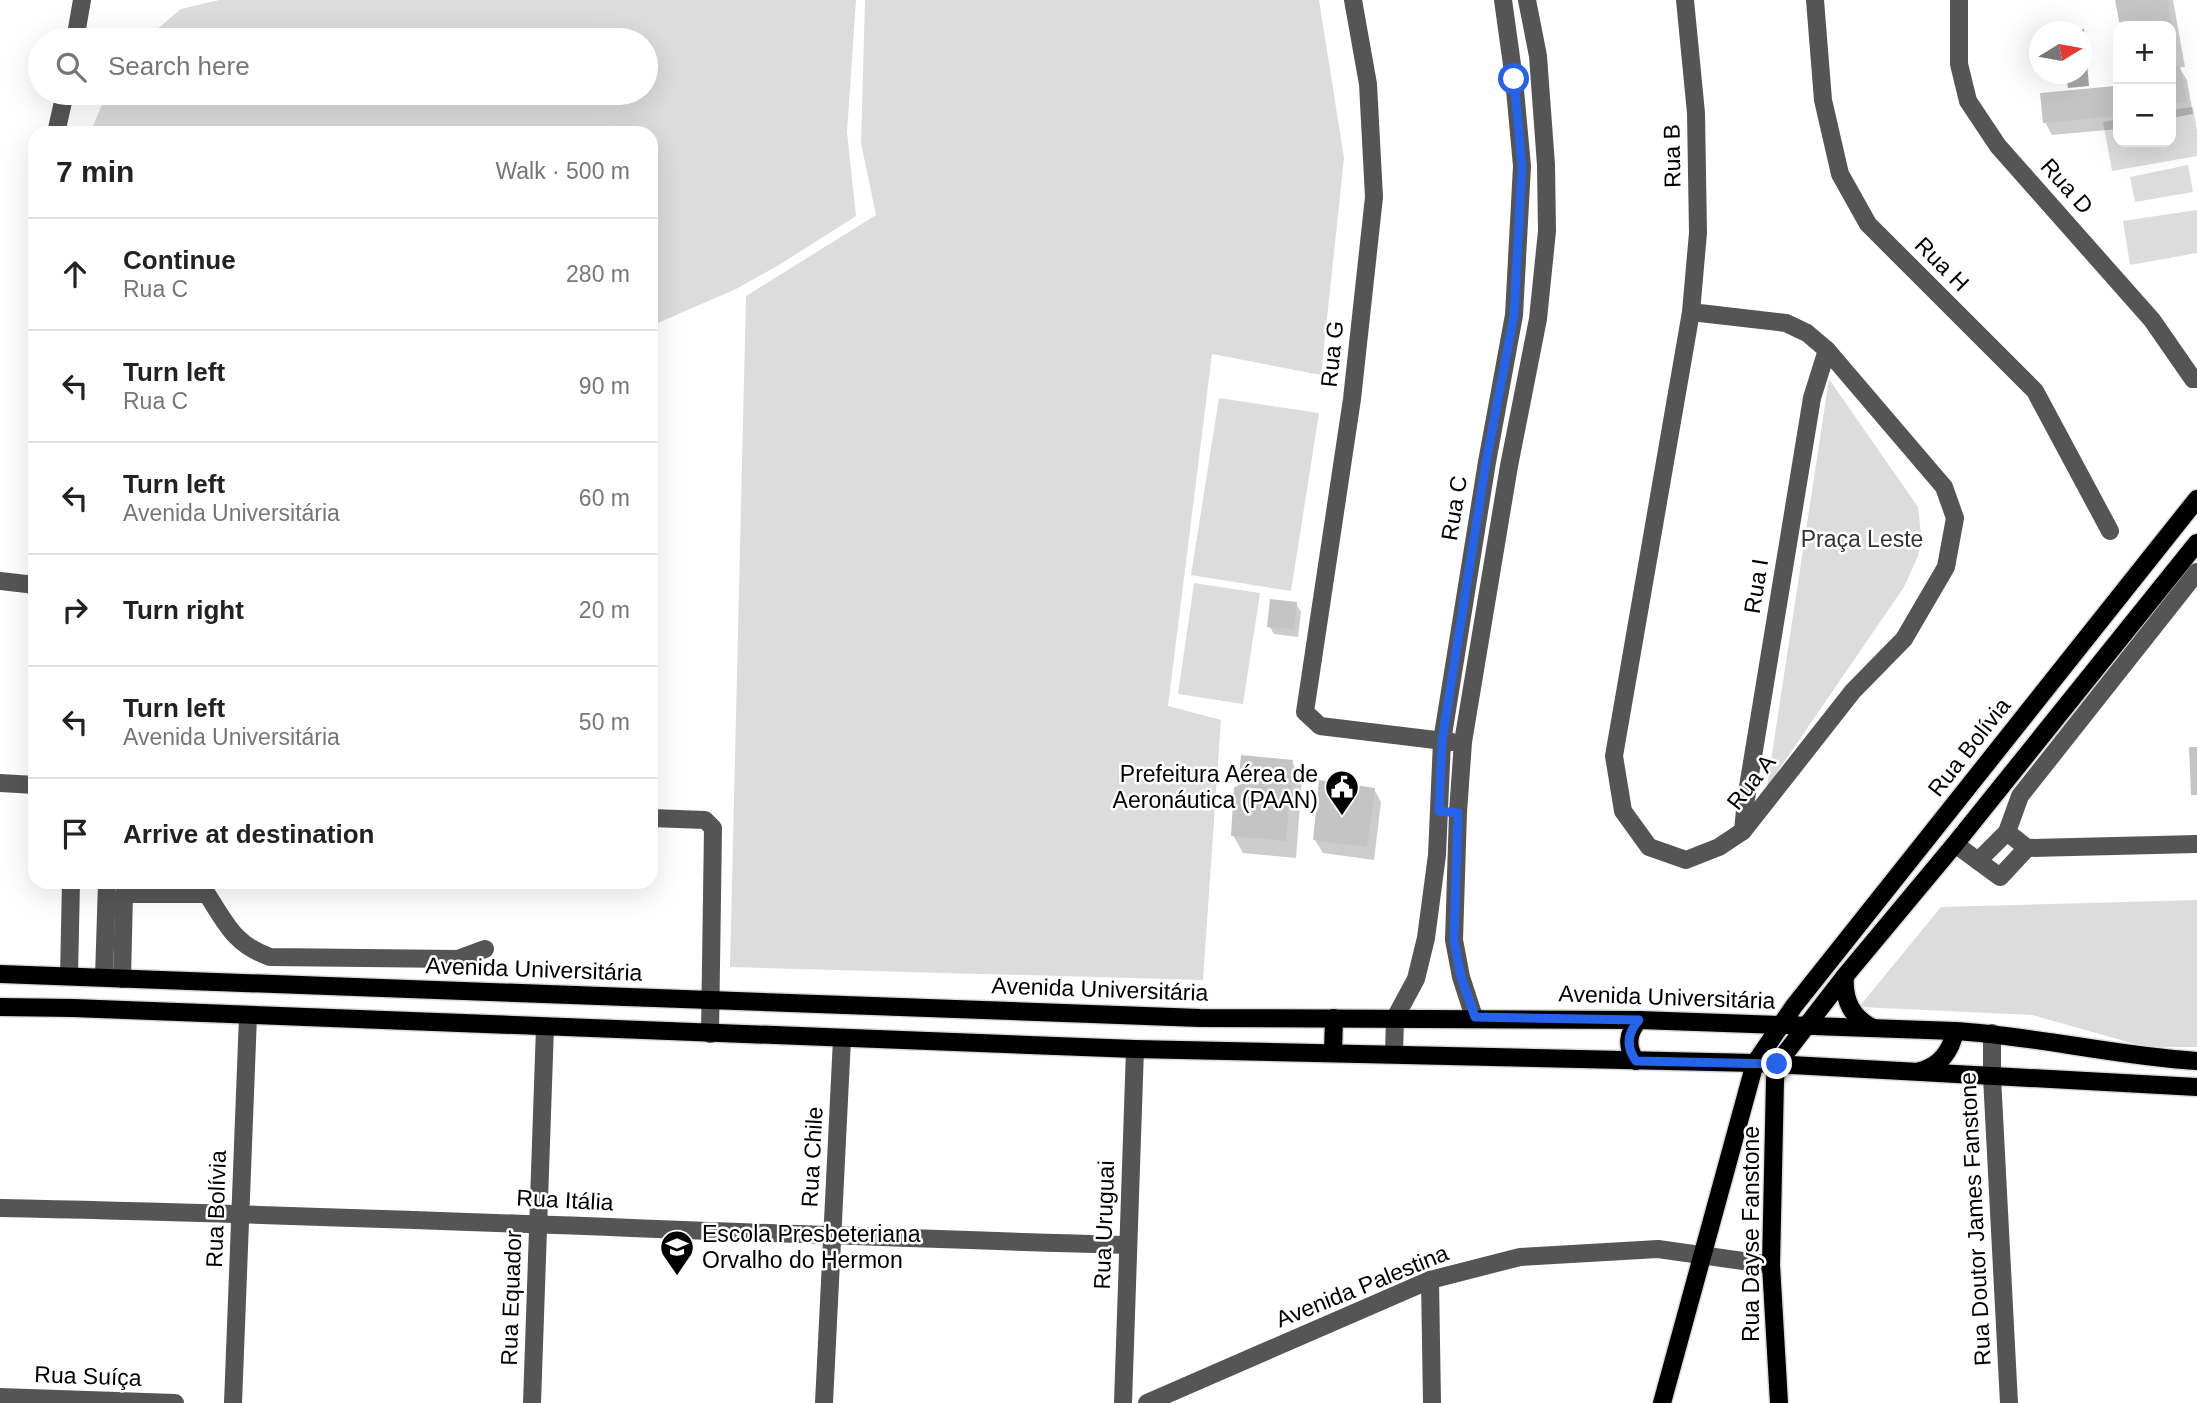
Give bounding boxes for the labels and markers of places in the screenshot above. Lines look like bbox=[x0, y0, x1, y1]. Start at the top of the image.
place label: Prefeitura Aérea de Aeronáutica (PAAN) bbox=[1113, 761, 1318, 813]
public building icon: Prefeitura Aérea de Aeronáutica (PAAN) bbox=[1323, 768, 1361, 817]
place label: Escola Presbeteriana Orvalho do Hermon bbox=[702, 1221, 921, 1273]
school or university icon: Escola Presbeteriana Orvalho do Hermon bbox=[658, 1228, 696, 1277]

